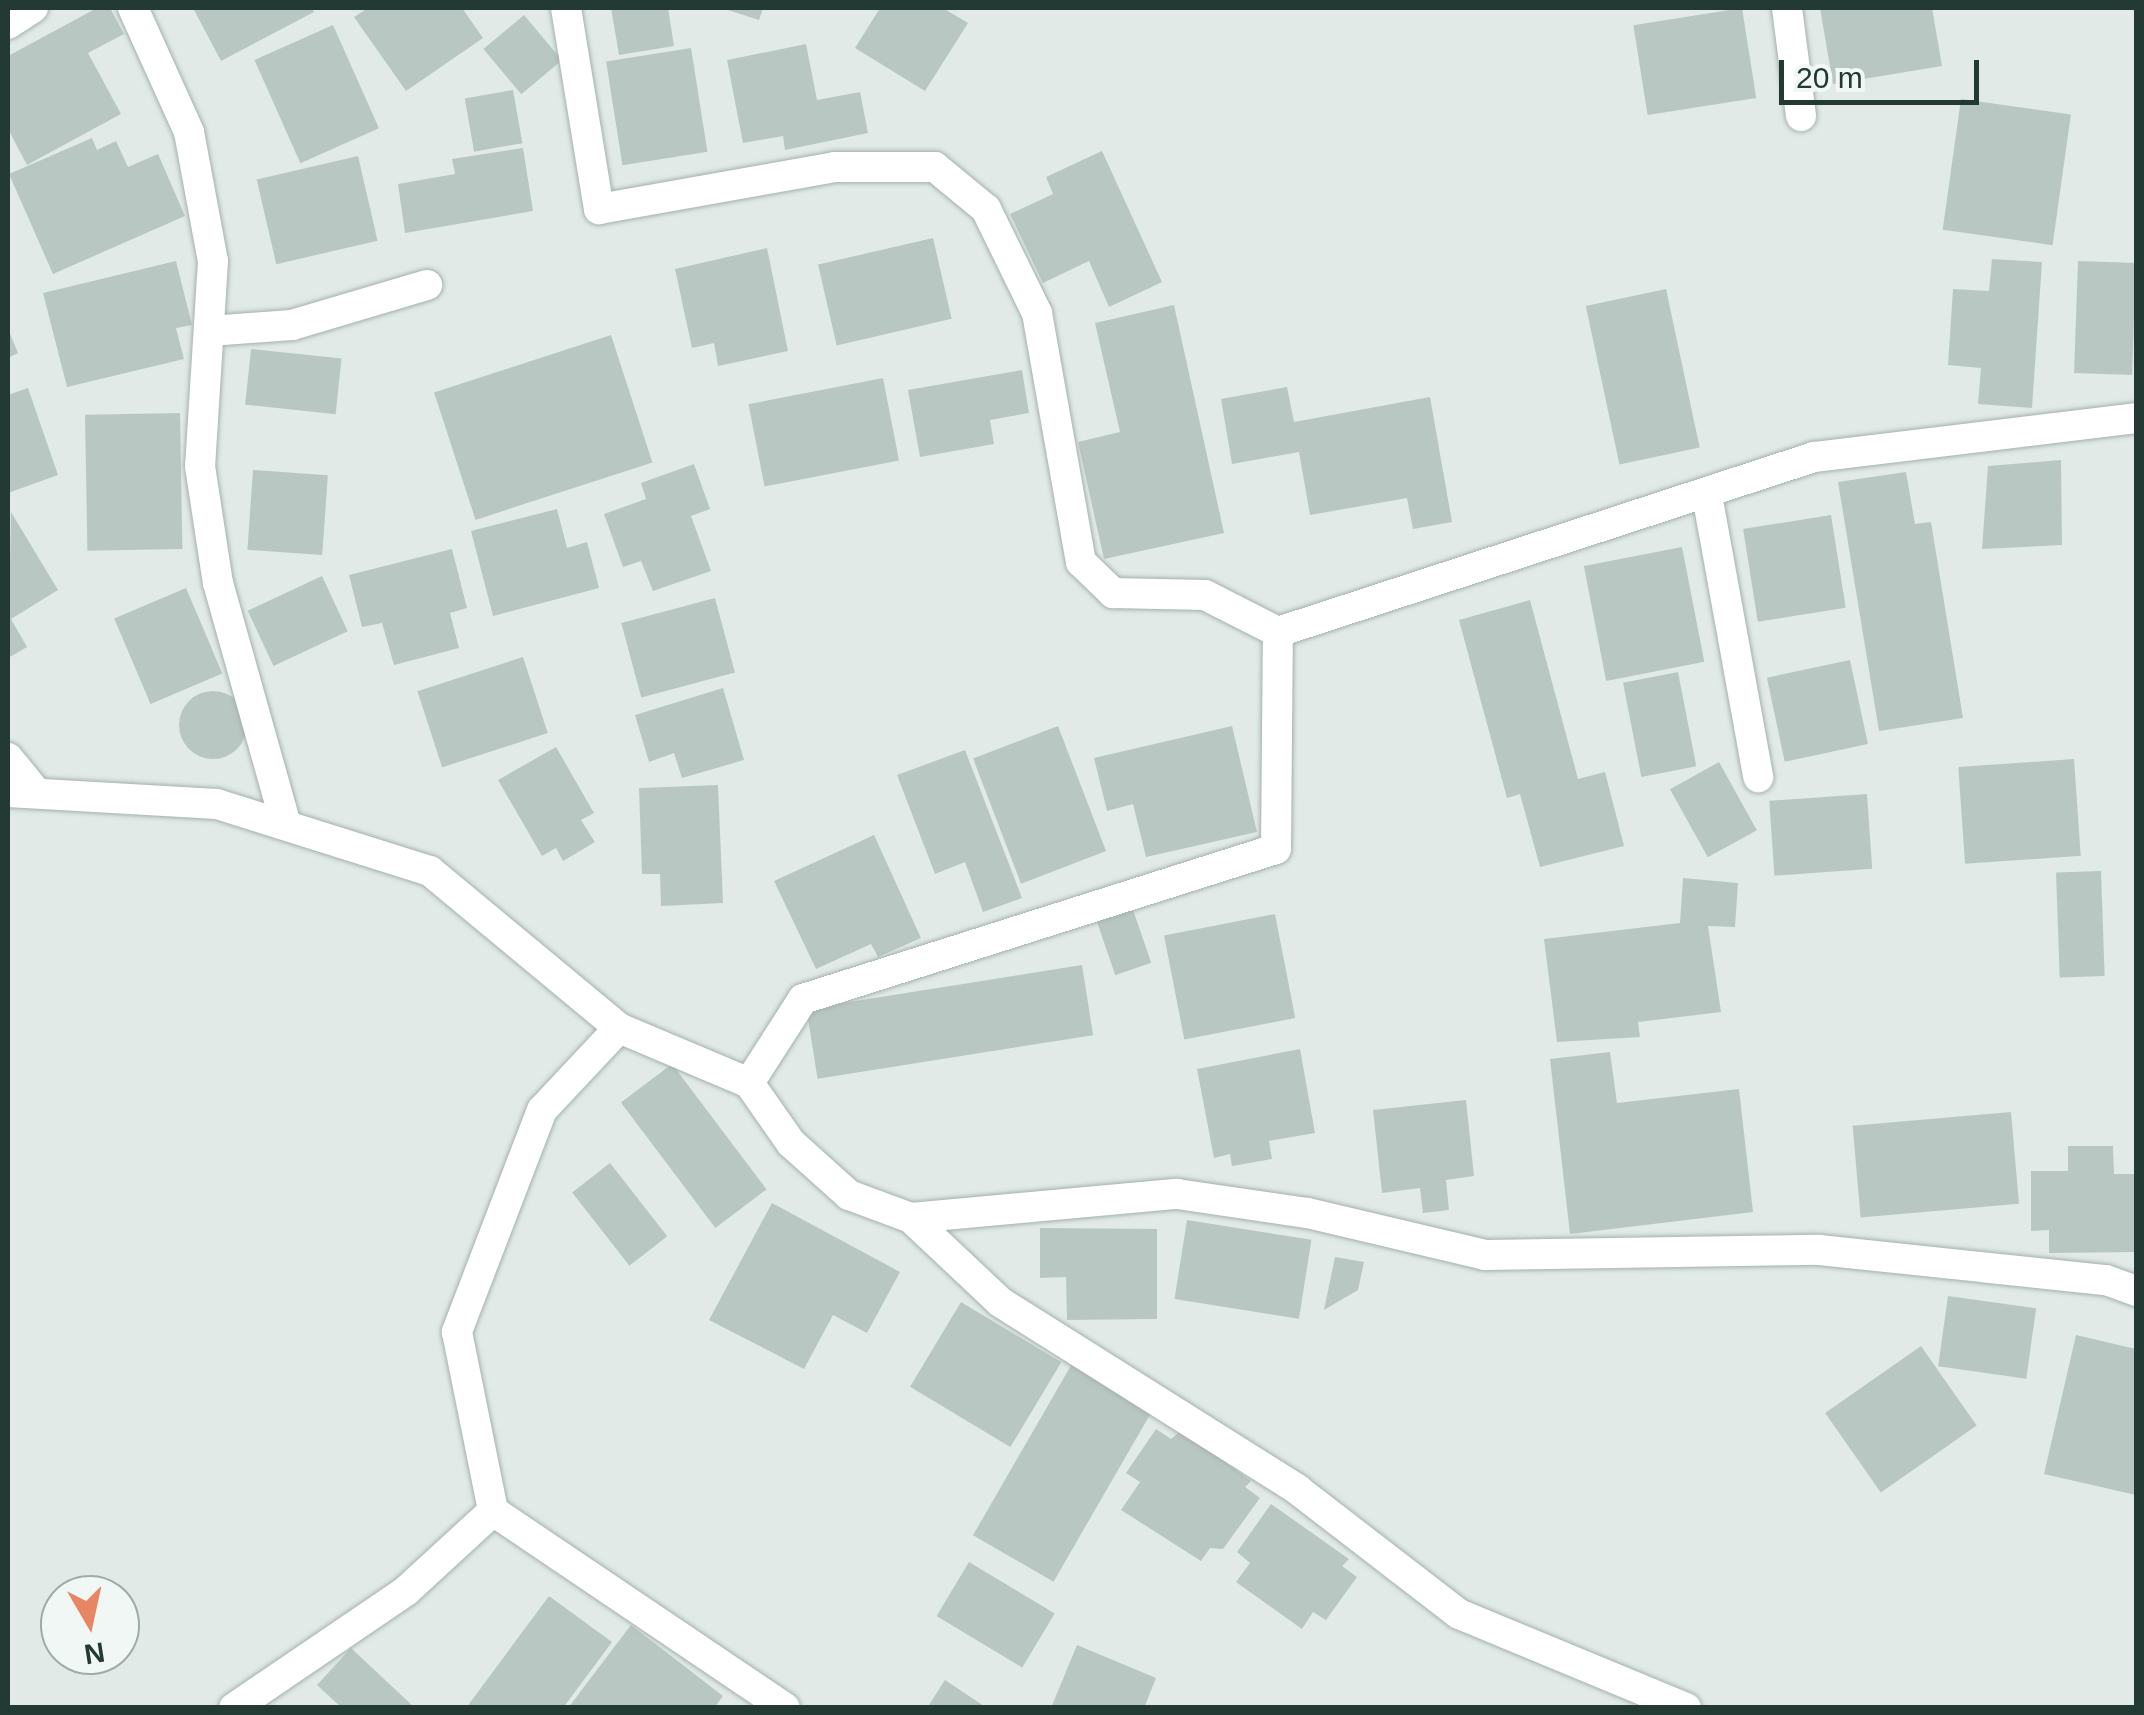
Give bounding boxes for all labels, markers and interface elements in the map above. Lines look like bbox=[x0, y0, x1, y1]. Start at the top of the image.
scale bar bbox=[1784, 40, 1984, 102]
text: 20 m bbox=[1796, 61, 1863, 94]
north arrow bbox=[40, 1575, 140, 1675]
text: N bbox=[82, 1636, 107, 1670]

